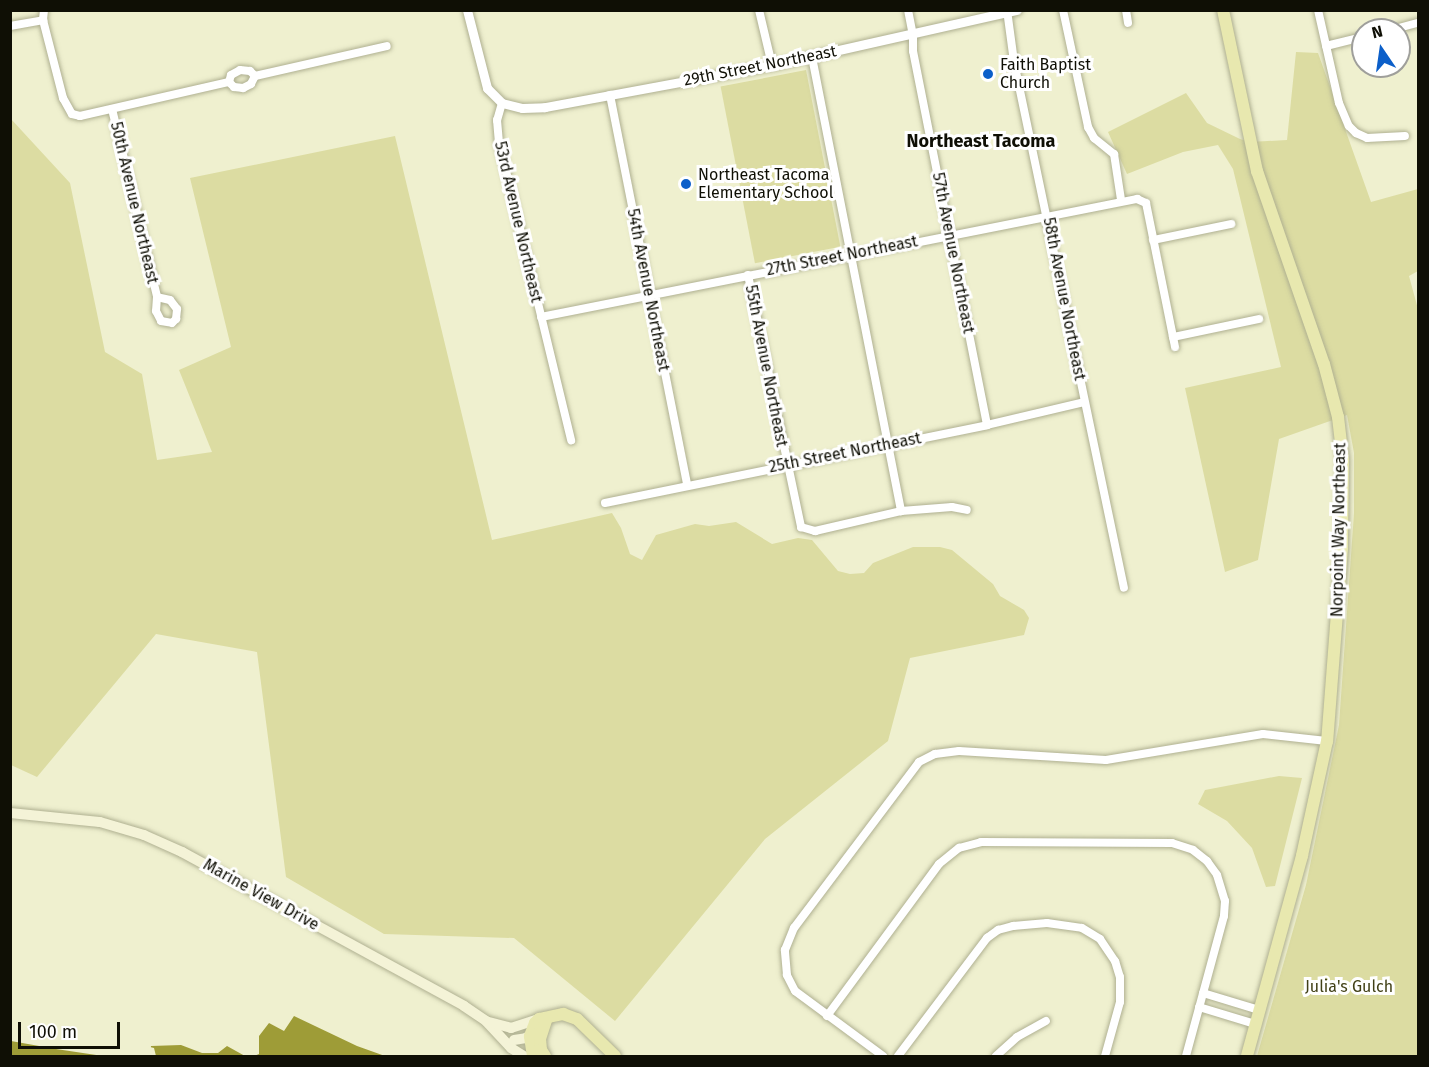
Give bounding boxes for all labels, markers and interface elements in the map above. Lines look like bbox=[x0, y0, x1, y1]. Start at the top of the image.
north arrow bbox=[1351, 18, 1411, 78]
text: N bbox=[1370, 21, 1385, 42]
street label: 29th Street Northeast bbox=[682, 42, 838, 90]
place label: Faith Baptist Church bbox=[1000, 55, 1091, 93]
marker: Faith Baptist Church bbox=[981, 67, 995, 81]
street label: 50th Avenue Northeast bbox=[106, 120, 162, 286]
district label: Northeast Tacoma bbox=[907, 130, 1055, 152]
street label: 53rd Avenue Northeast bbox=[490, 140, 546, 304]
place label: Northeast Tacoma Elementary School bbox=[698, 165, 833, 203]
street label: 57th Avenue Northeast bbox=[928, 171, 978, 335]
marker: Northeast Tacoma Elementary School bbox=[679, 177, 693, 191]
street label: 54th Avenue Northeast bbox=[623, 207, 673, 373]
street label: 58th Avenue Northeast bbox=[1039, 216, 1089, 382]
street label: 27th Street Northeast bbox=[765, 232, 919, 280]
street label: 55th Avenue Northeast bbox=[741, 283, 791, 449]
street label: 25th Street Northeast bbox=[767, 429, 923, 477]
street label: Norpoint Way Northeast bbox=[1328, 443, 1350, 617]
street label: Marine View Drive bbox=[200, 855, 322, 935]
park label: Julia's Gulch bbox=[1305, 977, 1393, 997]
scale bar bbox=[21, 1010, 123, 1048]
text: 100 m bbox=[29, 1021, 77, 1043]

